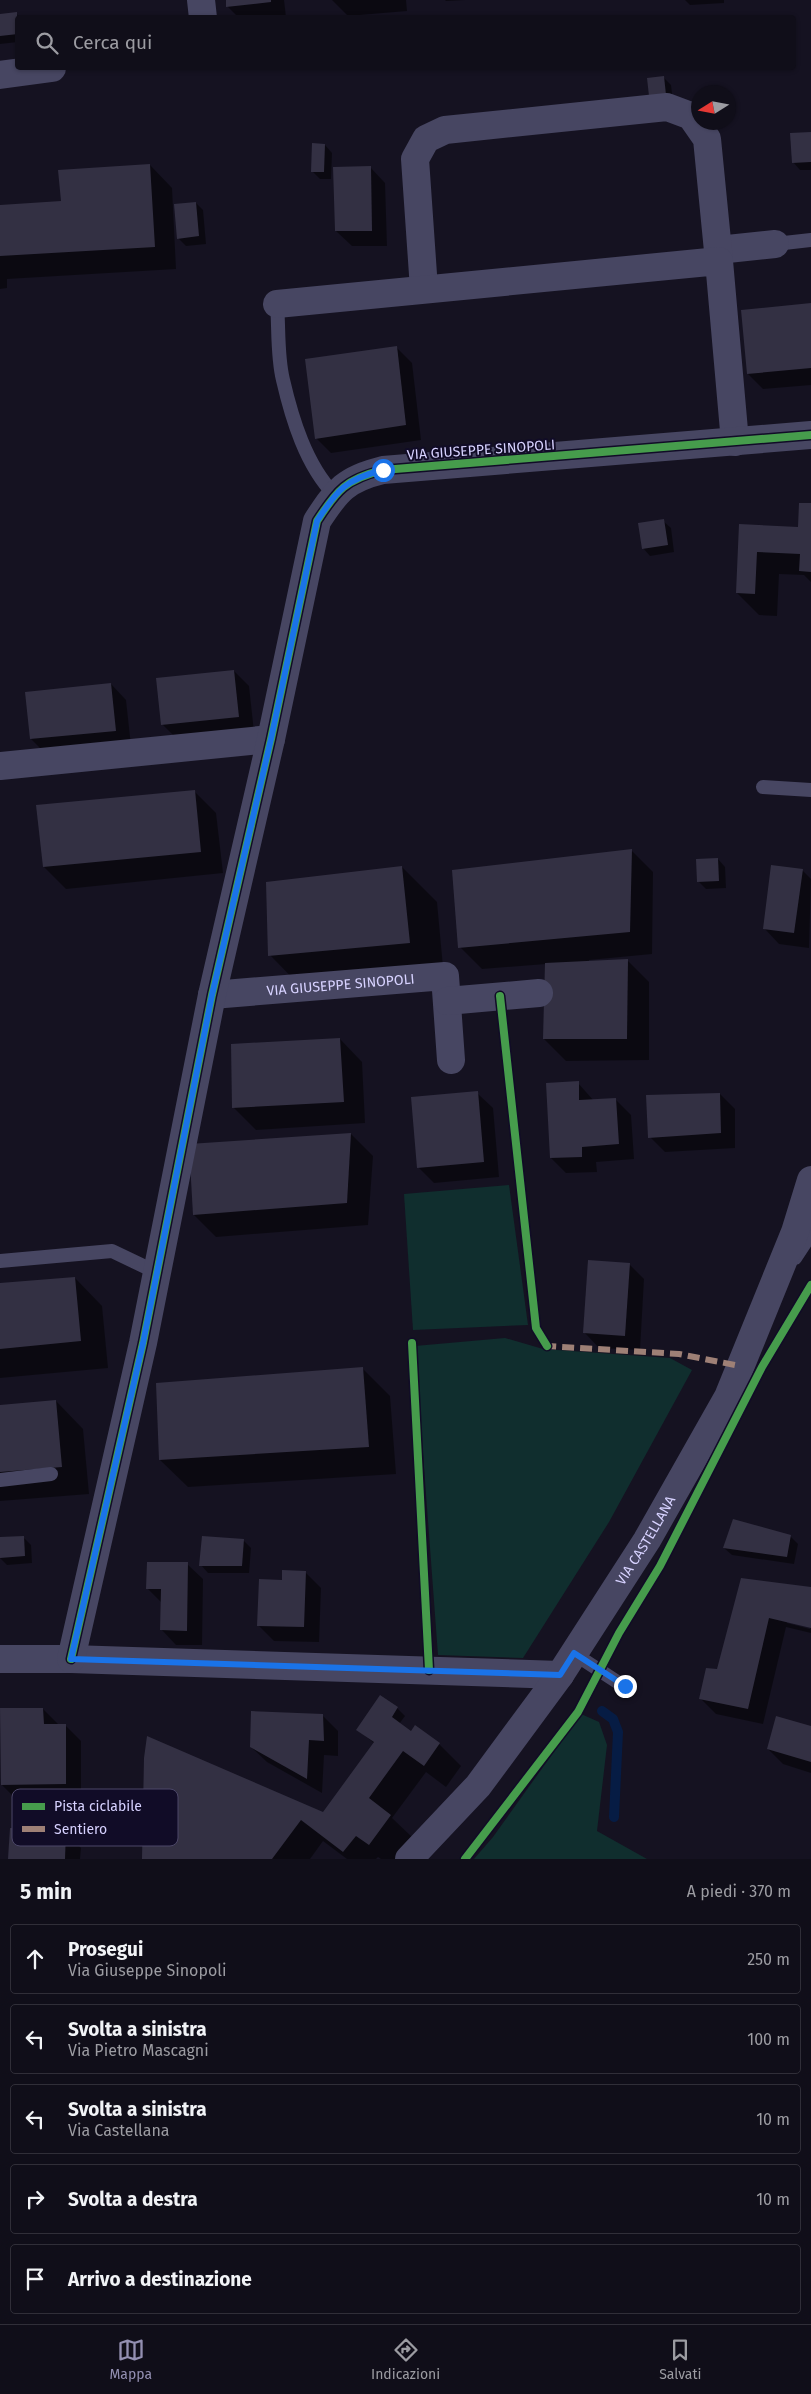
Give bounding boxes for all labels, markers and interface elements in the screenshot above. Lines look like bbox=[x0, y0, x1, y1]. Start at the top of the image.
search box bbox=[15, 15, 796, 70]
icon: search bbox=[33, 29, 61, 57]
text: Cerca qui bbox=[73, 31, 152, 54]
north arrow bbox=[691, 85, 736, 130]
street label: VIA GIUSEPPE SINOPOLI bbox=[406, 436, 556, 464]
route start bbox=[372, 459, 395, 482]
street label: VIA GIUSEPPE SINOPOLI bbox=[266, 970, 415, 999]
street label: VIA CASTELLANA bbox=[612, 1493, 679, 1588]
route end bbox=[614, 1675, 637, 1698]
legend bbox=[12, 1789, 178, 1846]
text: Pista ciclabile bbox=[54, 1798, 142, 1815]
text: Sentiero bbox=[54, 1821, 107, 1838]
text: 5 min bbox=[20, 1879, 72, 1905]
text: A piedi · 370 m bbox=[687, 1882, 791, 1901]
text: Prosegui bbox=[68, 1938, 143, 1961]
icon: ahead bbox=[21, 1945, 49, 1973]
text: 250 m bbox=[747, 1950, 790, 1969]
text: Via Giuseppe Sinopoli bbox=[68, 1961, 226, 1980]
text: Svolta a sinistra bbox=[68, 2018, 207, 2041]
icon: left bbox=[21, 2025, 49, 2053]
text: 100 m bbox=[747, 2030, 790, 2049]
text: Via Pietro Mascagni bbox=[68, 2041, 209, 2060]
text: Svolta a sinistra bbox=[68, 2098, 207, 2121]
icon: left bbox=[21, 2105, 49, 2133]
text: 10 m bbox=[756, 2110, 790, 2129]
text: Via Castellana bbox=[68, 2121, 170, 2140]
icon: right bbox=[21, 2185, 49, 2213]
text: Svolta a destra bbox=[68, 2188, 198, 2211]
text: 10 m bbox=[756, 2190, 790, 2209]
icon: arrive bbox=[21, 2265, 49, 2293]
text: Arrivo a destinazione bbox=[68, 2268, 252, 2291]
tab: Mappa bbox=[109, 2336, 152, 2383]
tab: Indicazioni bbox=[371, 2336, 440, 2383]
tab: Salvati bbox=[659, 2336, 702, 2383]

